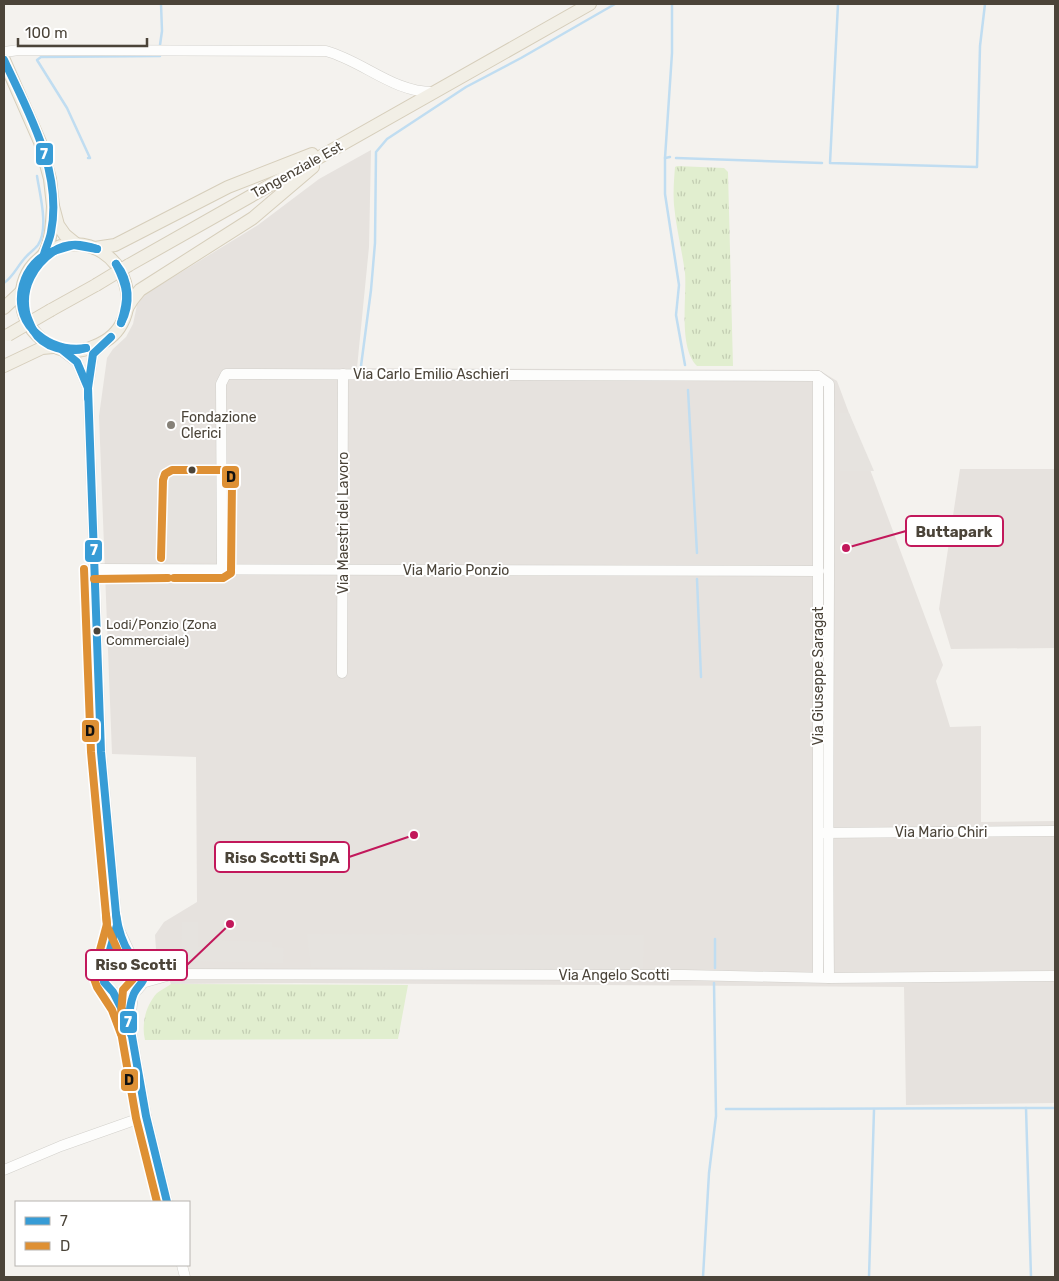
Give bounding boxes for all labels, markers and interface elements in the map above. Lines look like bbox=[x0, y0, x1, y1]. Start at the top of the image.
scale bar bbox=[18, 15, 146, 47]
text: 100 m bbox=[25, 24, 67, 42]
street label: Tangenziale Est bbox=[248, 138, 346, 202]
line badge: 7 bbox=[35, 142, 54, 166]
text: 7 bbox=[40, 146, 48, 163]
street label: Via Carlo Emilio Aschieri bbox=[353, 366, 509, 383]
place label: Fondazione Clerici bbox=[181, 409, 257, 442]
marker: Fondazione Clerici bbox=[165, 419, 177, 431]
street label: Via Maestri del Lavoro bbox=[335, 452, 352, 594]
unlabelled marker bbox=[187, 465, 197, 475]
line badge: D bbox=[221, 465, 240, 489]
text: D bbox=[226, 469, 236, 486]
callout: Buttapark bbox=[906, 516, 1003, 546]
text: Buttapark bbox=[916, 523, 993, 541]
line badge: 7 bbox=[84, 539, 103, 563]
text: 7 bbox=[90, 542, 98, 559]
street label: Via Mario Ponzio bbox=[403, 562, 509, 579]
street label: Via Giuseppe Saragat bbox=[810, 606, 827, 745]
place label: Lodi/Ponzio (Zona Commerciale) bbox=[106, 617, 217, 648]
marker: Lodi/Ponzio (Zona Commerciale) bbox=[92, 626, 102, 636]
line badge: D bbox=[81, 719, 100, 743]
text: D bbox=[85, 723, 95, 740]
street label: Via Mario Chiri bbox=[895, 824, 987, 841]
callout: Riso Scotti SpA bbox=[215, 842, 349, 872]
text: Riso Scotti SpA bbox=[225, 849, 340, 867]
callout: Riso Scotti bbox=[86, 950, 187, 980]
text: Riso Scotti bbox=[95, 956, 177, 974]
street label: Via Angelo Scotti bbox=[559, 967, 669, 984]
line badge: 7 bbox=[119, 1010, 138, 1034]
text: 7 bbox=[124, 1014, 132, 1031]
line badge: D bbox=[120, 1068, 139, 1092]
text: D bbox=[124, 1072, 134, 1089]
legend bbox=[15, 1201, 190, 1266]
text: 7 bbox=[60, 1212, 68, 1230]
text: D bbox=[60, 1237, 70, 1255]

